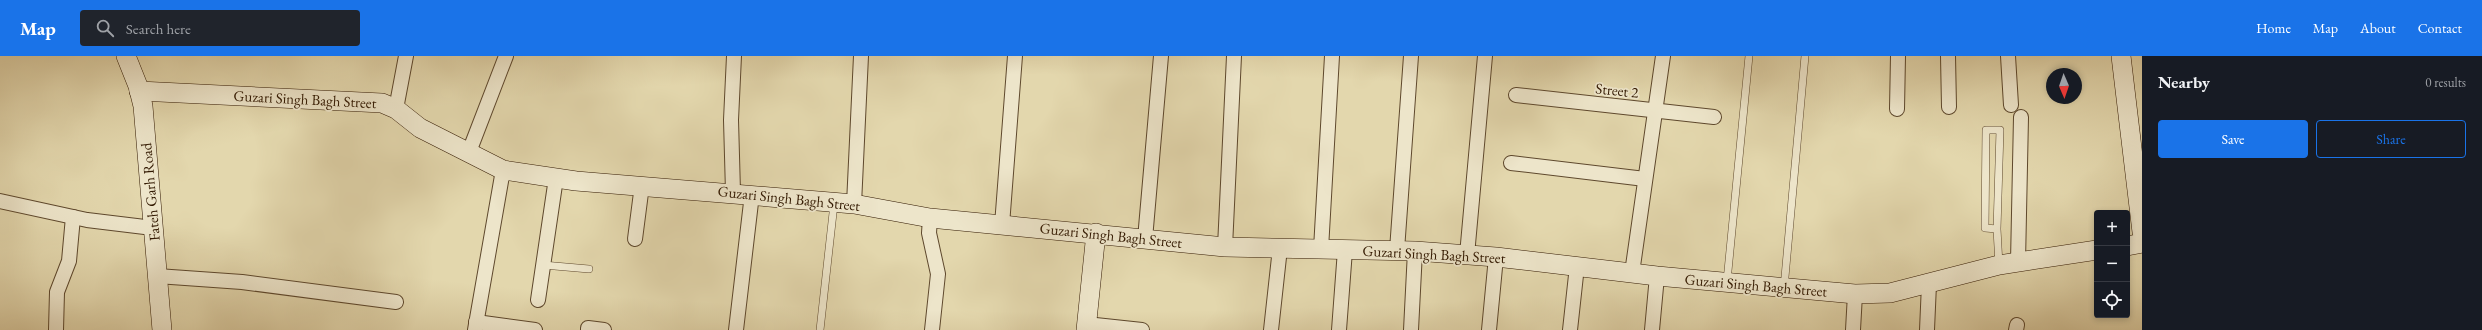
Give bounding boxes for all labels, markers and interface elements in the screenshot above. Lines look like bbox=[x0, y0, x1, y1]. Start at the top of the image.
search box bbox=[80, 10, 360, 46]
text: Map bbox=[20, 16, 56, 41]
icon: search bbox=[94, 17, 116, 39]
text: Search here bbox=[126, 19, 191, 38]
text: Home bbox=[2256, 19, 2291, 37]
text: Map bbox=[2313, 19, 2338, 37]
text: About bbox=[2360, 19, 2396, 37]
text: Contact bbox=[2418, 19, 2462, 37]
north arrow bbox=[2046, 68, 2082, 104]
text: Nearby bbox=[2158, 71, 2210, 93]
text: 0 results bbox=[2425, 74, 2466, 91]
street label: Street 2 bbox=[1595, 78, 1640, 102]
street label: Guzari Singh Bagh Street bbox=[233, 86, 377, 112]
button: Save bbox=[2158, 120, 2308, 158]
button: Share bbox=[2316, 120, 2466, 158]
street label: Fateh Garh Road bbox=[136, 142, 164, 242]
street label: Guzari Singh Bagh Street bbox=[717, 181, 861, 215]
map controls bbox=[2094, 210, 2130, 318]
button: + bbox=[2094, 210, 2130, 246]
street label: Guzari Singh Bagh Street bbox=[1039, 218, 1183, 252]
street label: Guzari Singh Bagh Street bbox=[1362, 241, 1506, 267]
button: − bbox=[2094, 246, 2130, 282]
street label: Guzari Singh Bagh Street bbox=[1684, 269, 1828, 301]
button: locate bbox=[2094, 282, 2130, 318]

